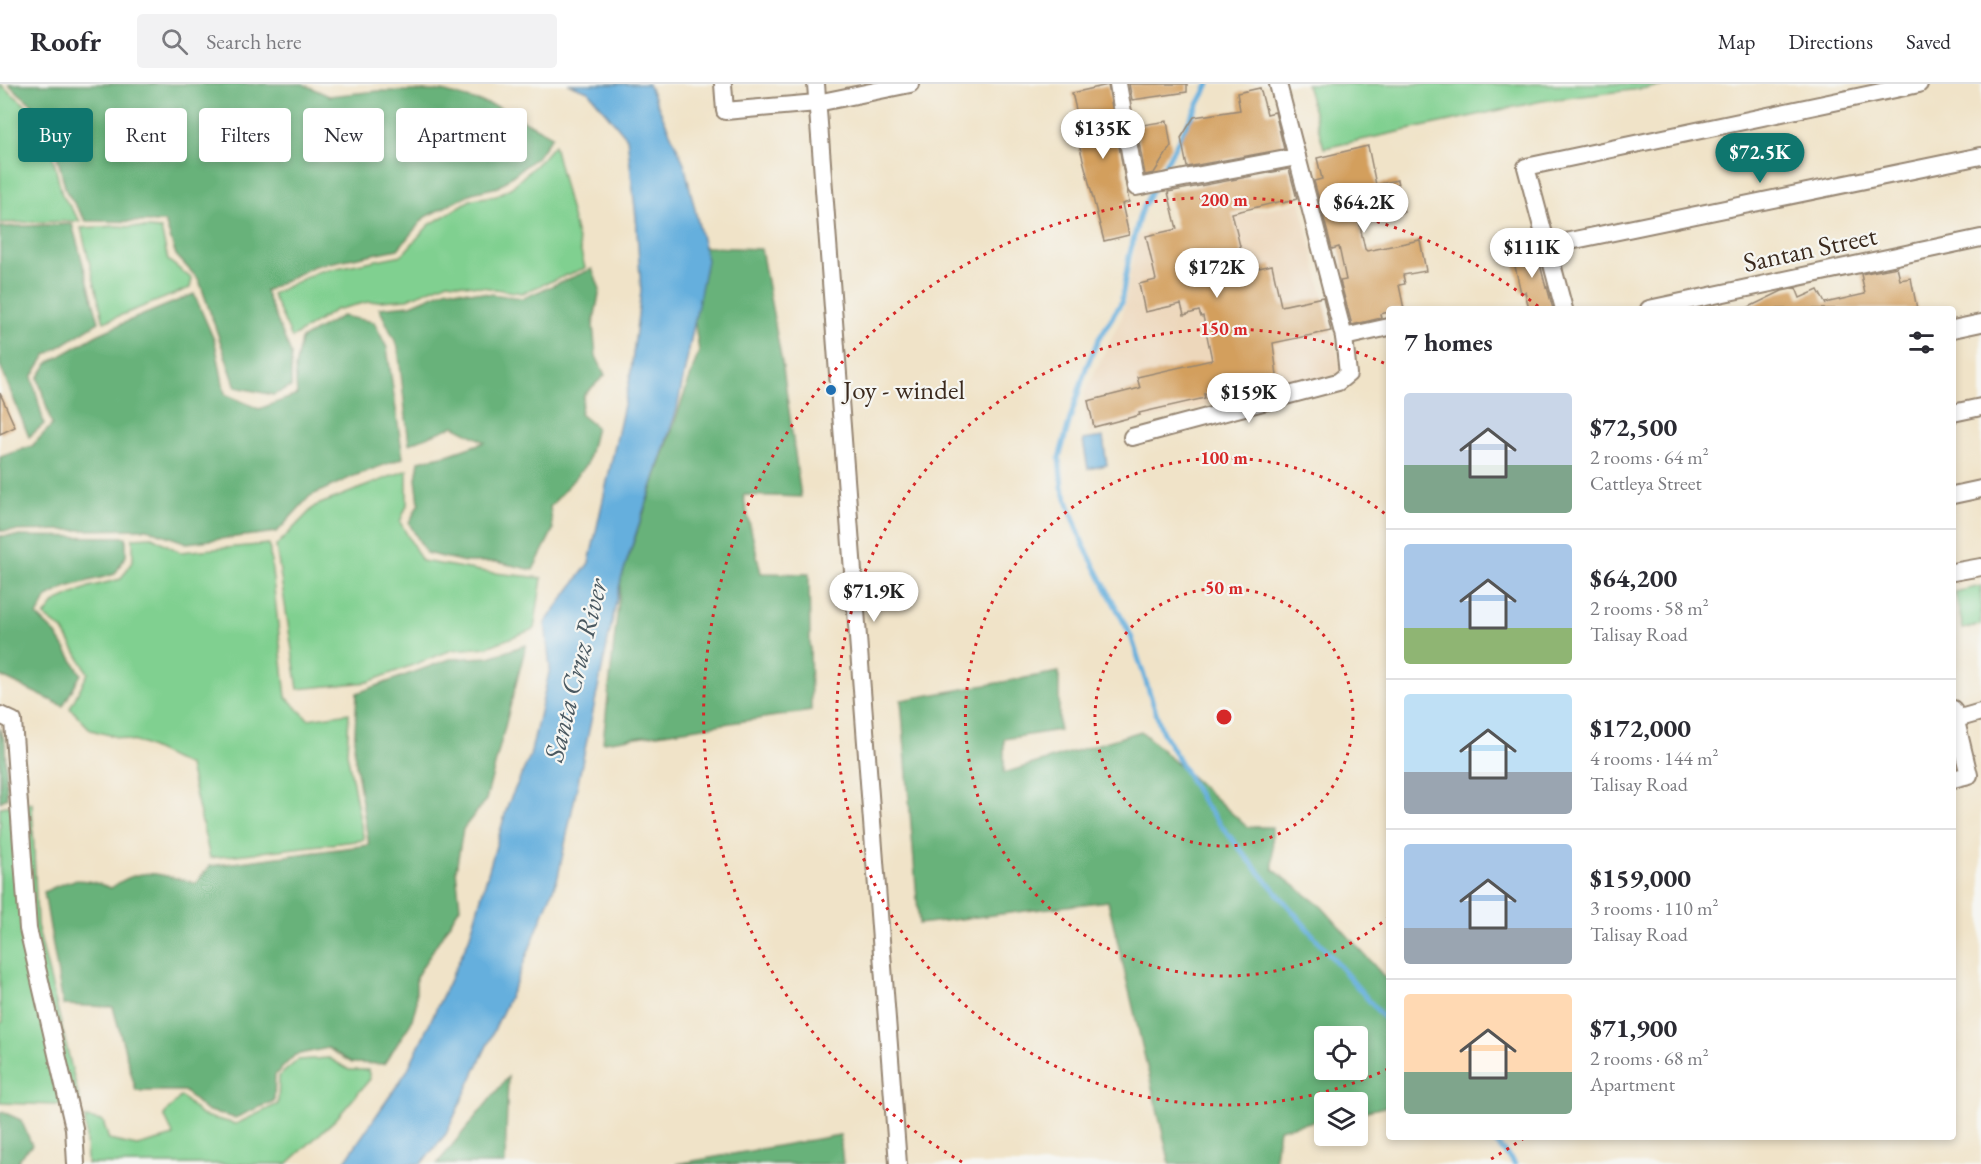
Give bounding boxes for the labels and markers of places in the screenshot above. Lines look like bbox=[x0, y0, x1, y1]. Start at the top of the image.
pin: $135K bbox=[1061, 109, 1145, 160]
pin: $72.5K bbox=[1711, 133, 1809, 184]
pin: $64.2K bbox=[1315, 183, 1413, 234]
pin: $111K bbox=[1490, 228, 1574, 279]
pin: $172K bbox=[1175, 248, 1259, 299]
place label: Joy - windel bbox=[841, 372, 965, 407]
pin: $159K bbox=[1207, 373, 1291, 424]
marker: Joy - windel bbox=[824, 383, 838, 397]
pin: $71.9K bbox=[825, 572, 923, 623]
centre of rings bbox=[1214, 707, 1234, 727]

